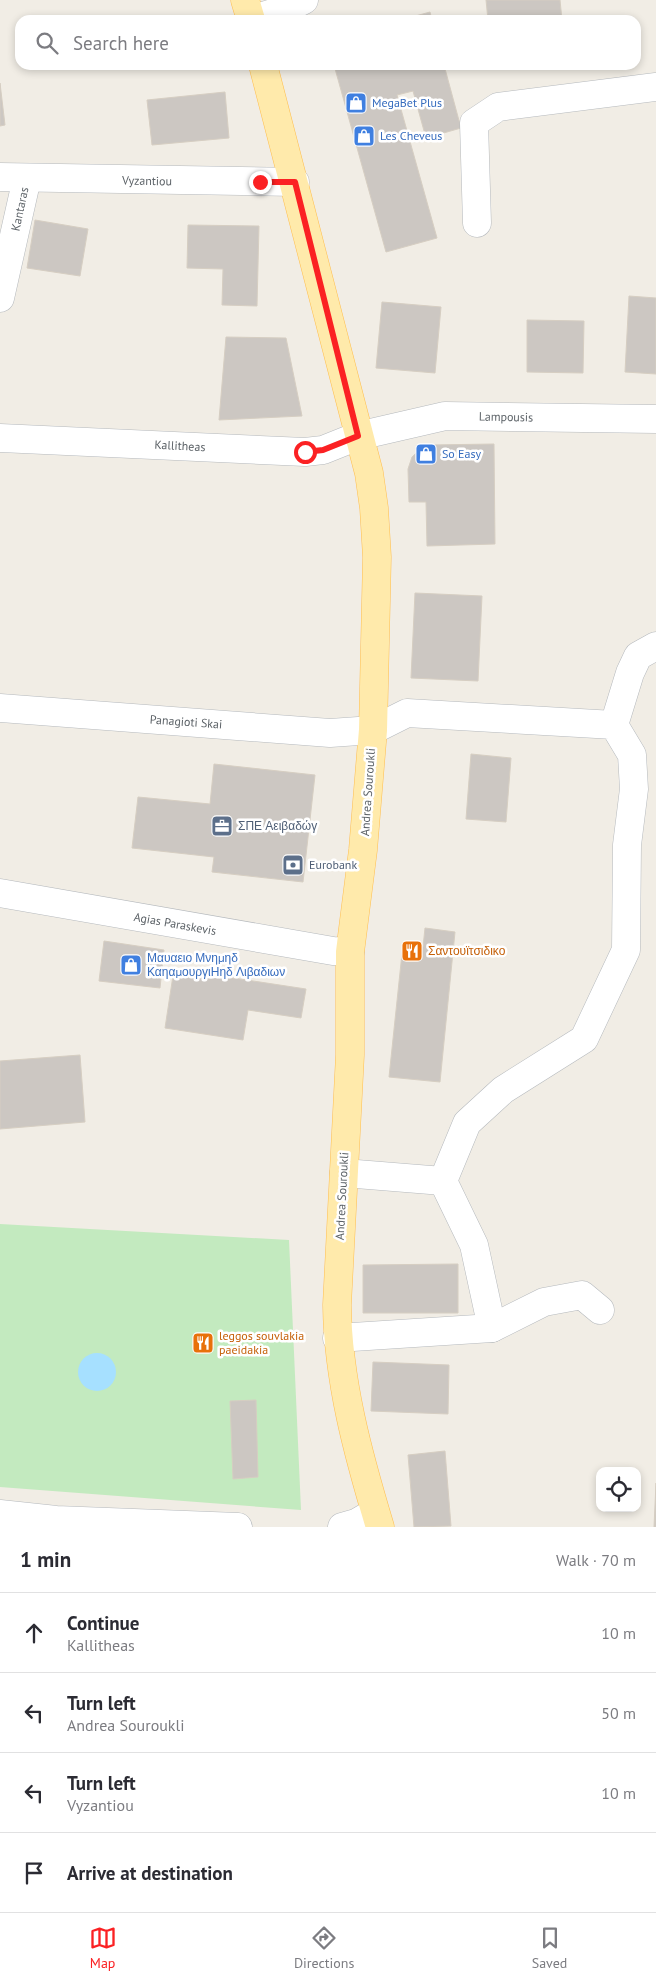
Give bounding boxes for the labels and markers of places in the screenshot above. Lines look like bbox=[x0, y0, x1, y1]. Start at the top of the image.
shop icon: MegaBet Plus bbox=[344, 91, 368, 115]
place label: MegaBet Plus bbox=[372, 95, 442, 110]
shop icon: Les Cheveus bbox=[352, 124, 376, 148]
place label: Les Cheveus bbox=[380, 128, 442, 143]
shop icon: So Easy bbox=[414, 442, 438, 466]
place label: So Easy bbox=[442, 446, 481, 461]
office icon: ΣΠΕ Αειβαδώγ bbox=[210, 814, 234, 838]
place label: ΣΠΕ Αειβαδώγ bbox=[238, 818, 317, 833]
bank icon: Eurobank bbox=[281, 853, 305, 877]
place label: Eurobank bbox=[309, 857, 357, 872]
restaurant icon: Σαντουϊτσιδικο bbox=[400, 939, 424, 963]
place label: Σαντουϊτσιδικο bbox=[428, 943, 506, 958]
place label: Μαυαειο Μνημηδ ΚαηαμουργιΗηδ Λιβαδιων bbox=[147, 950, 285, 979]
shop icon: Μαυαειο Μνημηδ ΚαηαμουργιΗηδ Λιβαδιων bbox=[119, 953, 143, 977]
place label: leggos souvlakia paeidakia bbox=[219, 1328, 304, 1357]
restaurant icon: leggos souvlakia paeidakia bbox=[191, 1331, 215, 1355]

